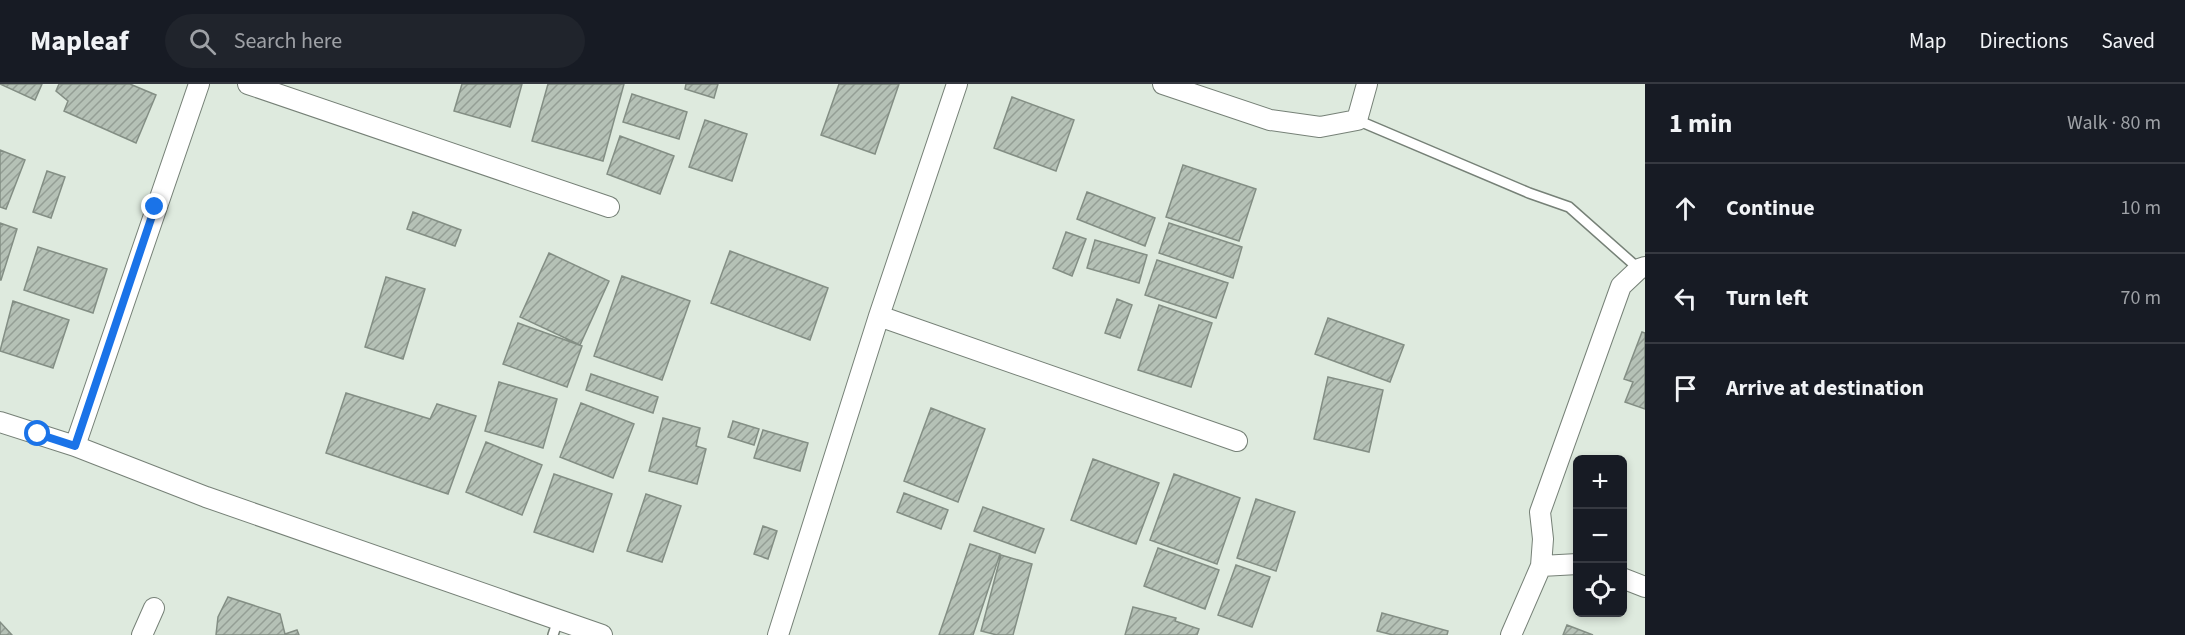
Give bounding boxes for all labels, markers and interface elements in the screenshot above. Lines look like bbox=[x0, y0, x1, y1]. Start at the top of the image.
search box bbox=[165, 14, 585, 68]
text: Mapleaf bbox=[30, 21, 129, 61]
icon: search bbox=[186, 25, 219, 58]
text: Search here bbox=[234, 25, 342, 57]
text: Map bbox=[1909, 26, 1947, 56]
text: Directions bbox=[1980, 26, 2068, 56]
text: Saved bbox=[2101, 26, 2155, 56]
text: 1 min bbox=[1669, 105, 1732, 142]
text: Walk · 80 m bbox=[2067, 109, 2161, 137]
icon: ahead bbox=[1669, 192, 1702, 225]
text: Continue bbox=[1726, 192, 1815, 224]
route end bbox=[141, 193, 167, 219]
text: 10 m bbox=[2121, 194, 2161, 222]
icon: left bbox=[1669, 282, 1702, 315]
text: Turn left bbox=[1726, 282, 1808, 314]
text: 70 m bbox=[2121, 284, 2161, 312]
icon: arrive bbox=[1669, 372, 1702, 405]
text: Arrive at destination bbox=[1726, 372, 1924, 404]
route start bbox=[24, 420, 50, 446]
map controls bbox=[1573, 455, 1627, 617]
button: + bbox=[1573, 455, 1627, 509]
button: − bbox=[1573, 509, 1627, 563]
button: locate bbox=[1573, 563, 1627, 617]

